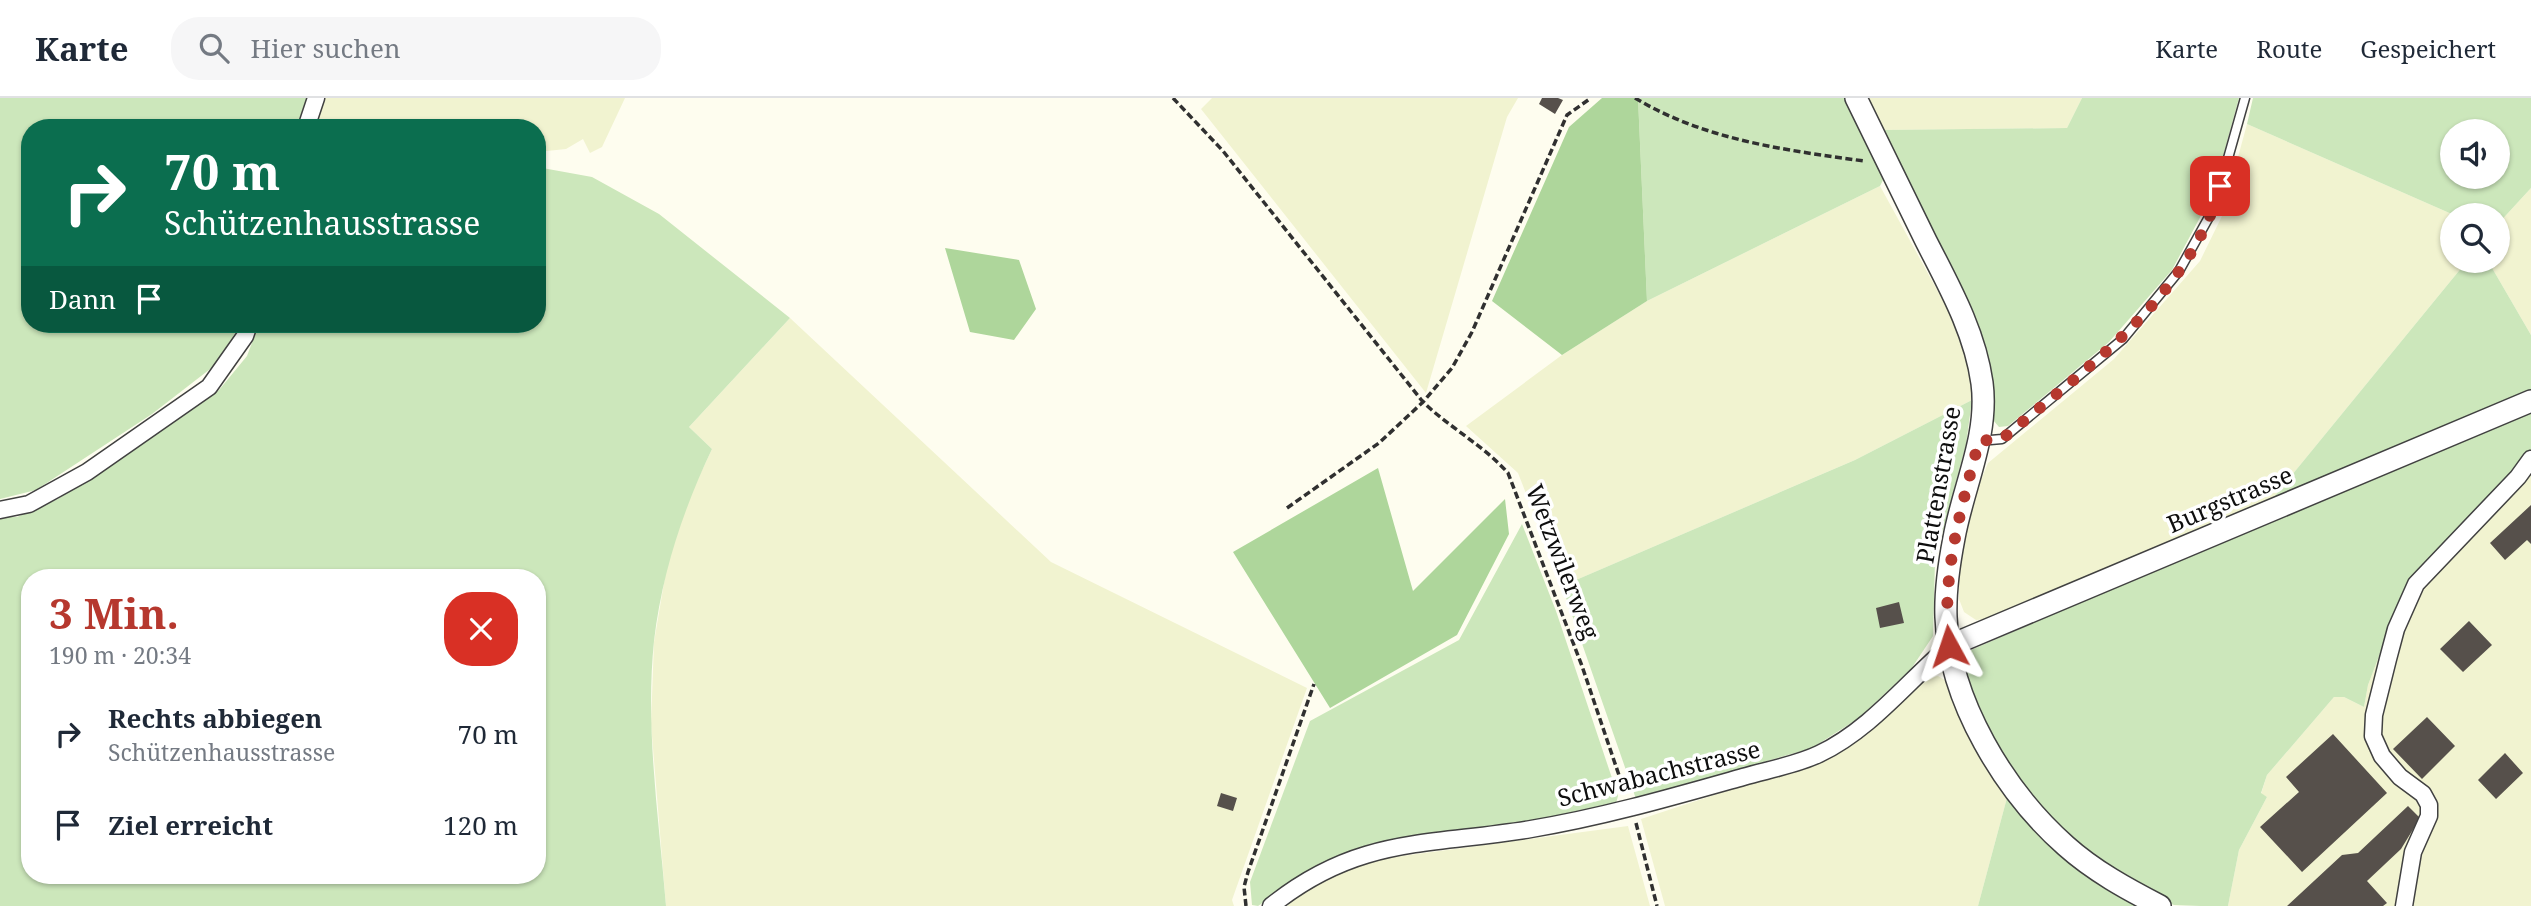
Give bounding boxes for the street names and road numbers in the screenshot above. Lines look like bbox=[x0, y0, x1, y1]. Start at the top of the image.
street label: Plattenstrasse bbox=[1907, 404, 1968, 566]
street label: Burgstrasse bbox=[2162, 457, 2297, 540]
street label: Wetzwilerweg bbox=[1519, 479, 1608, 644]
street label: Schwabachstrasse bbox=[1554, 731, 1763, 814]

